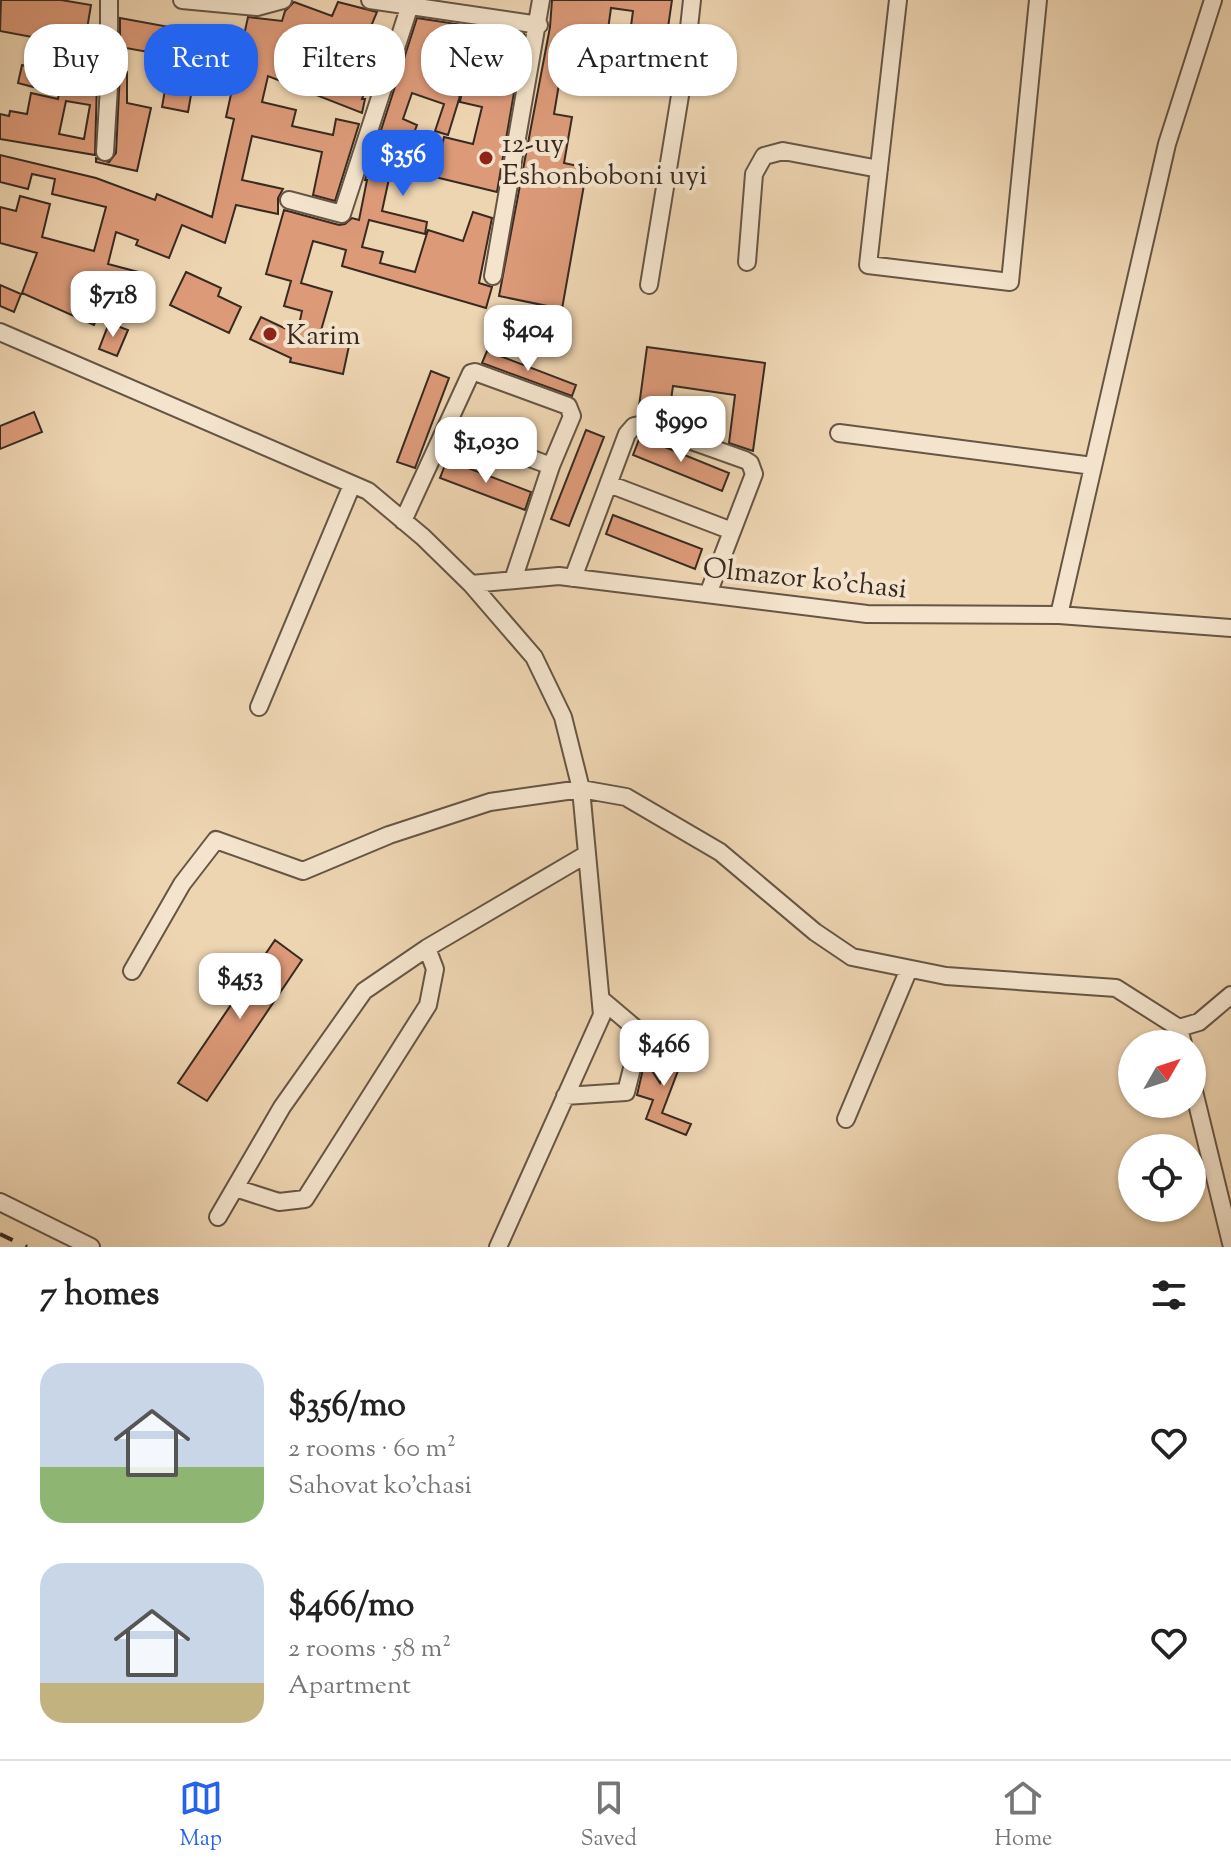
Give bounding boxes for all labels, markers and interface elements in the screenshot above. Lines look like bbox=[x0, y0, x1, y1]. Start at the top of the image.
chip: Buy bbox=[24, 24, 128, 96]
chip: Rent bbox=[144, 24, 258, 96]
chip: Filters bbox=[274, 24, 405, 96]
chip: New bbox=[421, 24, 532, 96]
chip: Apartment bbox=[548, 24, 737, 96]
place label: 12-uy Eshonboboni uyi bbox=[502, 125, 707, 197]
pin: $356 bbox=[356, 130, 450, 198]
text: $356 bbox=[380, 137, 426, 174]
marker: 12-uy Eshonboboni uyi bbox=[477, 149, 495, 167]
pin: $718 bbox=[66, 271, 160, 339]
text: $718 bbox=[89, 278, 137, 315]
pin: $404 bbox=[481, 305, 575, 373]
text: $404 bbox=[502, 312, 554, 349]
place label: Karim bbox=[286, 317, 360, 357]
marker: Karim bbox=[261, 325, 279, 343]
pin: $990 bbox=[634, 396, 728, 464]
text: $990 bbox=[655, 403, 707, 440]
pin: $1,030 bbox=[421, 417, 551, 485]
text: $1,030 bbox=[453, 424, 519, 461]
street label: Olmazor ko'chasi bbox=[701, 549, 909, 611]
pin: $453 bbox=[193, 953, 287, 1021]
text: $453 bbox=[217, 960, 263, 997]
pin: $466 bbox=[617, 1020, 711, 1088]
text: $466 bbox=[638, 1027, 690, 1064]
north arrow bbox=[1118, 1030, 1206, 1118]
map controls bbox=[1118, 1030, 1206, 1222]
button: locate bbox=[1118, 1134, 1206, 1222]
text: 7 homes bbox=[40, 1271, 159, 1320]
icon: filters bbox=[1147, 1273, 1191, 1317]
text: $356/mo bbox=[288, 1382, 406, 1431]
icon: home bbox=[104, 1395, 200, 1491]
icon: heart bbox=[1147, 1421, 1191, 1465]
text: 2 rooms · 60 m² bbox=[288, 1431, 456, 1468]
text: Sahovat ko'chasi bbox=[288, 1468, 472, 1505]
text: $466/mo bbox=[288, 1582, 414, 1631]
icon: home bbox=[104, 1595, 200, 1691]
icon: heart bbox=[1147, 1621, 1191, 1665]
text: 2 rooms · 58 m² bbox=[288, 1631, 451, 1668]
text: Apartment bbox=[288, 1668, 411, 1705]
tab: Map bbox=[179, 1776, 223, 1856]
tab: Saved bbox=[580, 1776, 637, 1856]
tab: Home bbox=[995, 1776, 1052, 1856]

